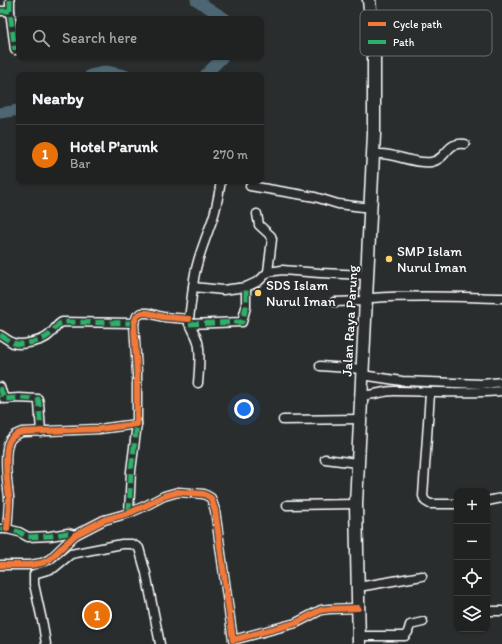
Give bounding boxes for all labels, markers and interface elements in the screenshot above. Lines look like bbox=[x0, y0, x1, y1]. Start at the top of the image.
legend bbox=[360, 10, 492, 56]
search box bbox=[16, 16, 264, 60]
text: Cycle path bbox=[393, 18, 442, 31]
icon: search bbox=[30, 27, 52, 49]
text: Search here bbox=[62, 29, 137, 47]
text: Path bbox=[393, 36, 415, 49]
text: Nearby bbox=[32, 88, 84, 108]
text: Hotel P'arunk bbox=[70, 138, 158, 156]
text: 1 bbox=[42, 147, 48, 162]
text: 270 m bbox=[213, 147, 248, 162]
text: Bar bbox=[70, 156, 90, 171]
place label: SMP Islam Nurul Iman bbox=[397, 243, 467, 276]
marker: SMP Islam Nurul Iman bbox=[384, 254, 394, 264]
street label: Jalan Raya Parung bbox=[339, 264, 361, 377]
place label: SDS Islam Nurul Iman bbox=[266, 277, 336, 310]
marker: SDS Islam Nurul Iman bbox=[253, 288, 263, 298]
your location bbox=[234, 399, 254, 419]
map controls bbox=[454, 488, 490, 632]
button: + bbox=[454, 488, 490, 524]
button: − bbox=[454, 524, 490, 560]
button: locate bbox=[454, 560, 490, 596]
button: layers bbox=[454, 596, 490, 632]
pin: 1 bbox=[84, 600, 110, 630]

